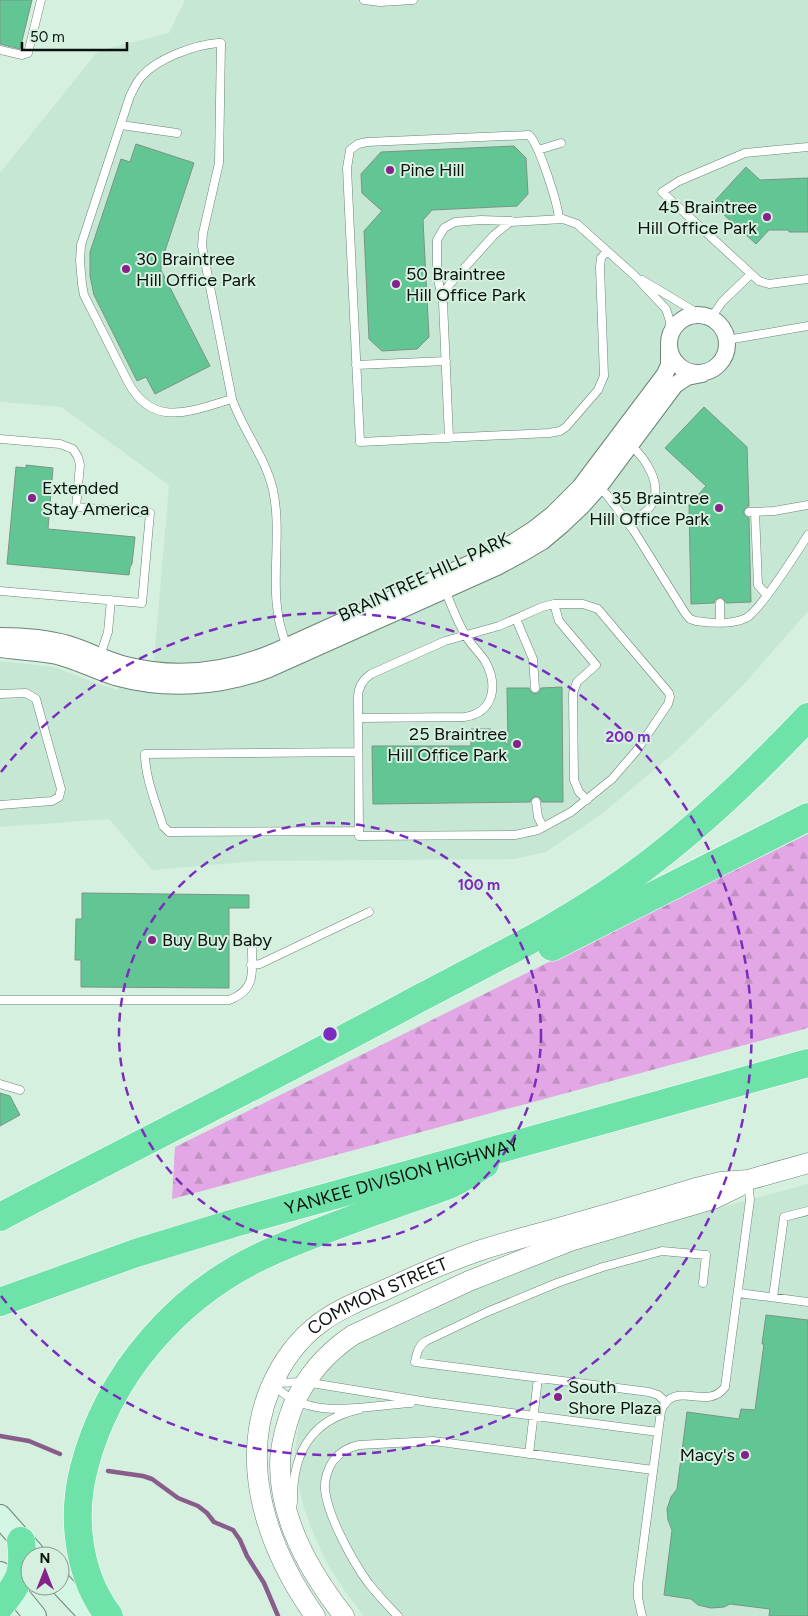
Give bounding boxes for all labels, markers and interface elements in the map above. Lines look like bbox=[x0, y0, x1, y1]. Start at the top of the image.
scale bar bbox=[22, 20, 128, 52]
text: 50 m bbox=[30, 28, 65, 46]
place label: Pine Hill bbox=[400, 159, 465, 181]
marker: Pine Hill bbox=[384, 164, 396, 176]
place label: 45 Braintree Hill Office Park bbox=[637, 196, 757, 239]
marker: 45 Braintree Hill Office Park bbox=[761, 211, 773, 223]
place label: 30 Braintree Hill Office Park bbox=[136, 248, 256, 291]
marker: 30 Braintree Hill Office Park bbox=[120, 263, 132, 275]
place label: 50 Braintree Hill Office Park bbox=[406, 263, 526, 306]
marker: 50 Braintree Hill Office Park bbox=[390, 278, 402, 290]
place label: Extended Stay America bbox=[42, 477, 149, 520]
place label: 35 Braintree Hill Office Park bbox=[589, 487, 709, 530]
marker: Extended Stay America bbox=[26, 492, 38, 504]
marker: 35 Braintree Hill Office Park bbox=[713, 502, 725, 514]
street label: BRAINTREE HILL PARK bbox=[335, 528, 513, 626]
place label: 25 Braintree Hill Office Park bbox=[387, 723, 507, 766]
text: 200 m bbox=[606, 728, 650, 746]
marker: 25 Braintree Hill Office Park bbox=[511, 738, 523, 750]
text: 100 m bbox=[458, 876, 500, 894]
place label: Buy Buy Baby bbox=[162, 929, 272, 951]
marker: Buy Buy Baby bbox=[146, 934, 158, 946]
centre of rings bbox=[321, 1025, 339, 1043]
street label: YANKEE DIVISION HIGHWAY bbox=[282, 1133, 521, 1220]
street label: COMMON STREET bbox=[303, 1253, 451, 1340]
place label: South Shore Plaza bbox=[568, 1376, 661, 1419]
marker: South Shore Plaza bbox=[552, 1391, 564, 1403]
place label: Macy's bbox=[680, 1444, 735, 1466]
marker: Macy's bbox=[739, 1449, 751, 1461]
north arrow bbox=[20, 1546, 70, 1596]
text: N bbox=[40, 1550, 50, 1567]

